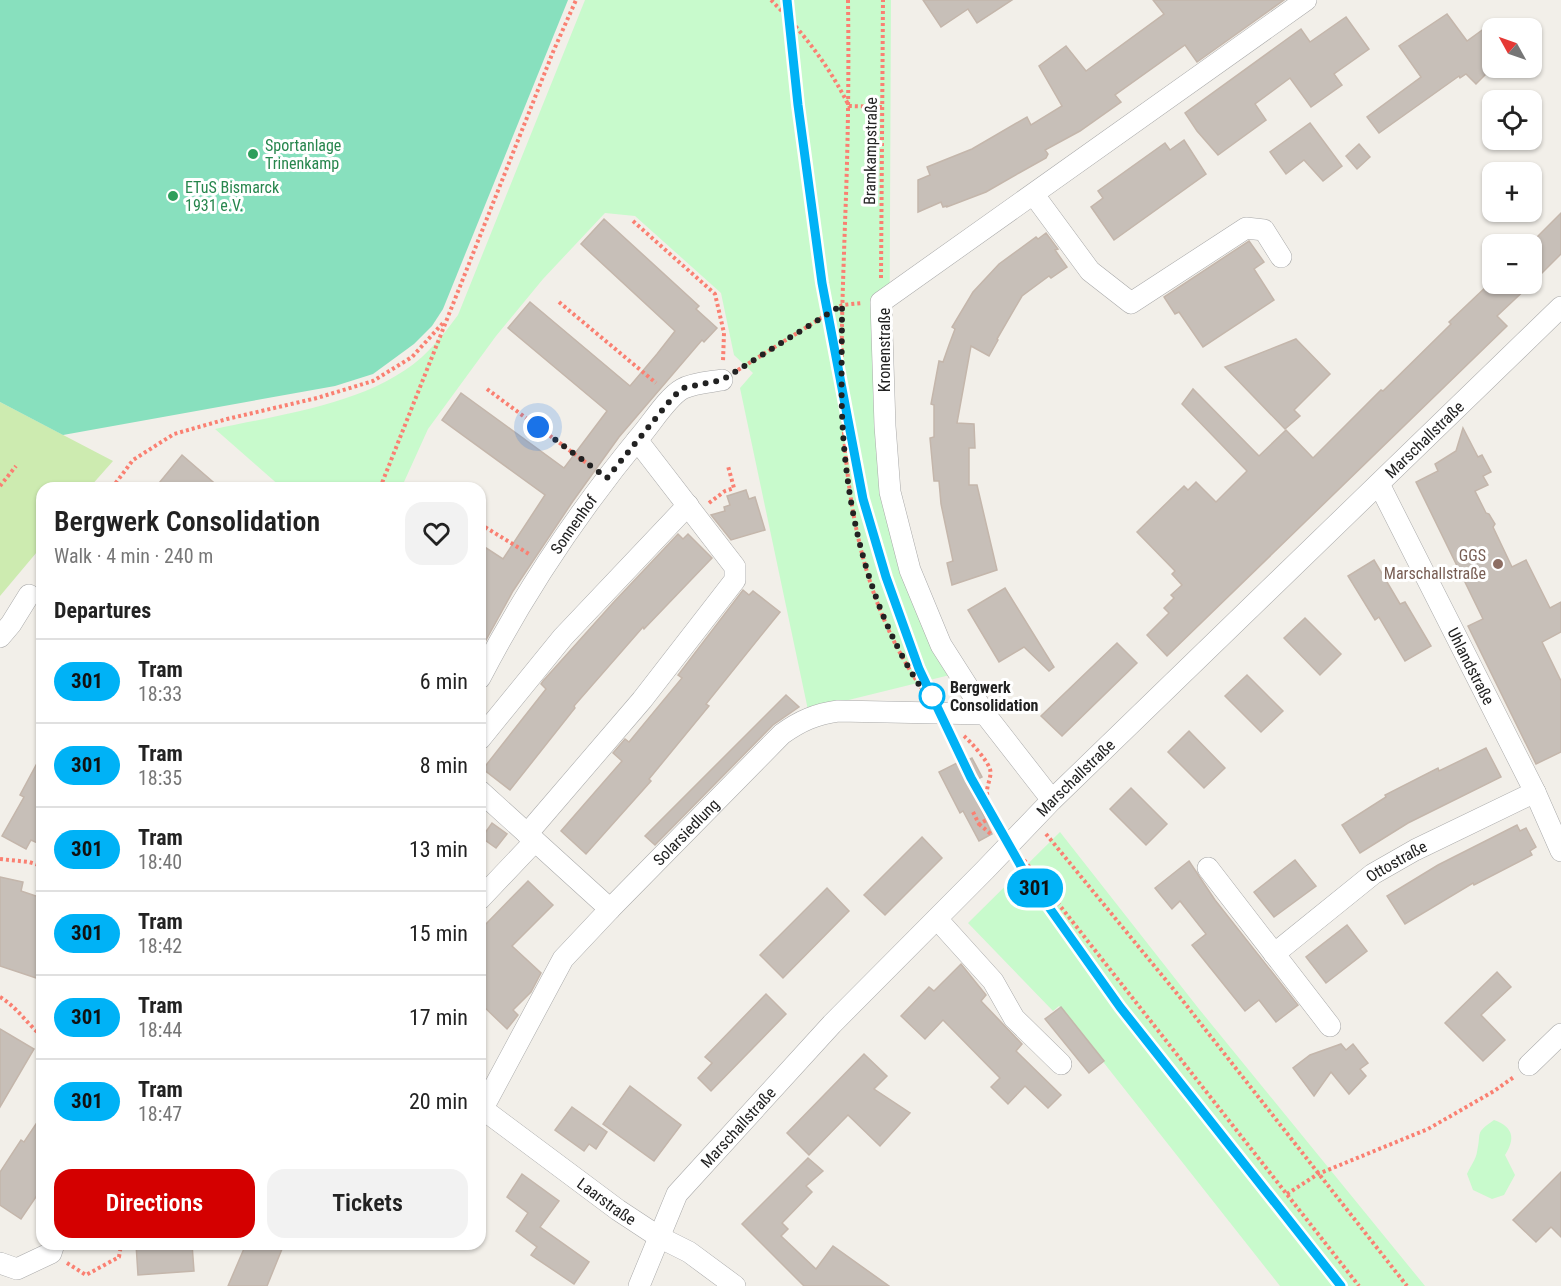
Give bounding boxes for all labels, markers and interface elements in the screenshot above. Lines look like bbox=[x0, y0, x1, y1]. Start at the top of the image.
north arrow bbox=[1482, 18, 1542, 78]
map controls bbox=[1482, 18, 1542, 294]
button: locate bbox=[1482, 90, 1542, 150]
street label: Bramkampstraße bbox=[860, 97, 881, 205]
place label: Sportanlage Trinenkamp bbox=[265, 136, 341, 173]
marker: Sportanlage Trinenkamp bbox=[246, 147, 260, 161]
button: + bbox=[1482, 162, 1542, 222]
place label: ETuS Bismarck 1931 e.V. bbox=[185, 178, 280, 215]
marker: ETuS Bismarck 1931 e.V. bbox=[166, 189, 180, 203]
button: − bbox=[1482, 234, 1542, 294]
street label: Kronenstraße bbox=[875, 308, 894, 392]
street label: Marschallstraße bbox=[1381, 397, 1468, 482]
your location bbox=[523, 412, 553, 442]
street label: Sonnenhof bbox=[547, 491, 601, 558]
button: heart bbox=[405, 502, 468, 565]
text: Bergwerk Consolidation bbox=[54, 505, 320, 538]
text: Walk · 4 min · 240 m bbox=[54, 544, 213, 568]
place label: GGS Marschallstraße bbox=[1384, 546, 1486, 583]
marker: GGS Marschallstraße bbox=[1491, 557, 1505, 571]
text: Departures bbox=[54, 598, 151, 623]
street label: Uhlandstraße bbox=[1443, 625, 1498, 708]
text: Tram bbox=[138, 657, 183, 682]
text: 301 bbox=[71, 669, 103, 693]
text: 6 min bbox=[420, 669, 468, 694]
place label: Bergwerk Consolidation bbox=[950, 678, 1039, 715]
text: 18:33 bbox=[138, 682, 182, 706]
marker: Bergwerk Consolidation bbox=[919, 683, 945, 709]
street label: Marschallstraße bbox=[1033, 735, 1119, 820]
text: Tram bbox=[138, 741, 183, 766]
text: 301 bbox=[71, 753, 103, 777]
text: 8 min bbox=[420, 753, 468, 778]
text: 18:35 bbox=[138, 766, 182, 790]
street label: Solarsiedlung bbox=[649, 795, 723, 869]
text: Tram bbox=[138, 825, 183, 850]
text: 301 bbox=[71, 837, 103, 861]
text: 13 min bbox=[409, 837, 468, 862]
street label: Ottostraße bbox=[1362, 837, 1430, 886]
text: 18:40 bbox=[138, 850, 182, 874]
line badge: 301 bbox=[1000, 868, 1070, 908]
text: 301 bbox=[1019, 876, 1051, 900]
text: Tram bbox=[138, 909, 183, 934]
text: 301 bbox=[71, 921, 103, 945]
text: 15 min bbox=[409, 921, 468, 946]
text: 18:42 bbox=[138, 934, 182, 958]
text: Tram bbox=[138, 993, 183, 1018]
text: 301 bbox=[71, 1005, 103, 1029]
text: 17 min bbox=[409, 1005, 468, 1030]
text: 18:44 bbox=[138, 1018, 182, 1042]
text: Tram bbox=[138, 1077, 183, 1102]
street label: Marschallstraße bbox=[697, 1083, 780, 1172]
text: 301 bbox=[71, 1089, 103, 1113]
text: 20 min bbox=[409, 1089, 468, 1114]
text: 18:47 bbox=[138, 1102, 182, 1126]
button: Directions bbox=[54, 1169, 255, 1238]
button: Tickets bbox=[267, 1169, 468, 1238]
street label: Laarstraße bbox=[573, 1174, 639, 1229]

